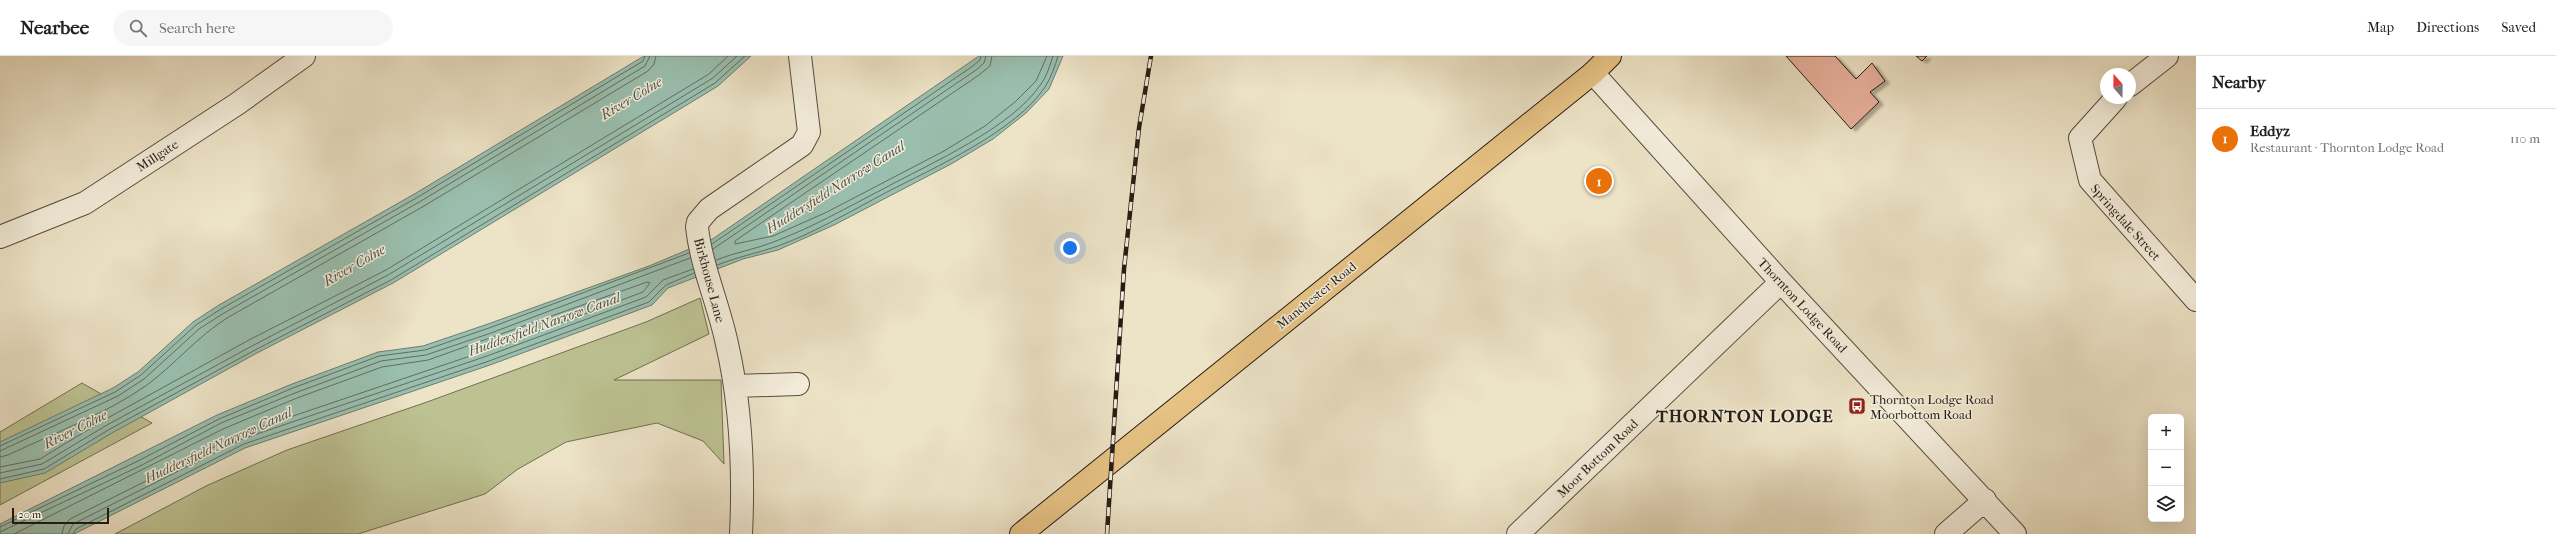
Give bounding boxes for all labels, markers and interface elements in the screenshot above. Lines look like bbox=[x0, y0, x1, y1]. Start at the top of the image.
search box bbox=[113, 10, 393, 46]
text: Nearbee bbox=[20, 17, 89, 39]
icon: search bbox=[127, 17, 149, 39]
text: Search here bbox=[159, 19, 235, 37]
text: Map bbox=[2367, 19, 2394, 36]
text: Directions bbox=[2416, 19, 2479, 36]
text: Saved bbox=[2501, 19, 2536, 36]
north arrow bbox=[2100, 68, 2136, 104]
text: Nearby bbox=[2212, 72, 2266, 92]
water label: River Colne bbox=[596, 73, 665, 124]
text: Eddyz bbox=[2250, 122, 2290, 140]
text: 1 bbox=[2223, 131, 2227, 146]
text: 110 m bbox=[2510, 131, 2540, 146]
street label: Millgate bbox=[134, 136, 182, 174]
water label: Huddersfield Narrow Canal bbox=[762, 137, 909, 238]
text: Restaurant · Thornton Lodge Road bbox=[2250, 140, 2444, 155]
pin: 1 bbox=[1586, 166, 1612, 196]
street label: Springdale Street bbox=[2087, 181, 2164, 264]
street label: Birkhouse Lane bbox=[691, 236, 728, 325]
your location bbox=[1060, 238, 1080, 258]
water label: River Colne bbox=[319, 241, 389, 291]
street label: Thornton Lodge Road bbox=[1755, 255, 1851, 356]
street label: Manchester Road bbox=[1274, 258, 1360, 332]
water label: Huddersfield Narrow Canal bbox=[465, 289, 624, 360]
place label: Thornton Lodge Road Moorbottom Road bbox=[1870, 392, 1995, 422]
bus stop icon: Thornton Lodge Road Moorbottom Road bbox=[1847, 396, 1867, 416]
water label: Huddersfield Narrow Canal bbox=[141, 403, 296, 487]
water label: River Colne bbox=[40, 406, 110, 453]
district label: THORNTON LODGE bbox=[1655, 406, 1834, 426]
map controls bbox=[2148, 414, 2184, 522]
button: + bbox=[2148, 414, 2184, 450]
street label: Moor Bottom Road bbox=[1554, 415, 1642, 501]
button: − bbox=[2148, 450, 2184, 486]
button: layers bbox=[2148, 486, 2184, 522]
scale bar bbox=[12, 506, 109, 525]
text: 20 m bbox=[18, 508, 41, 521]

